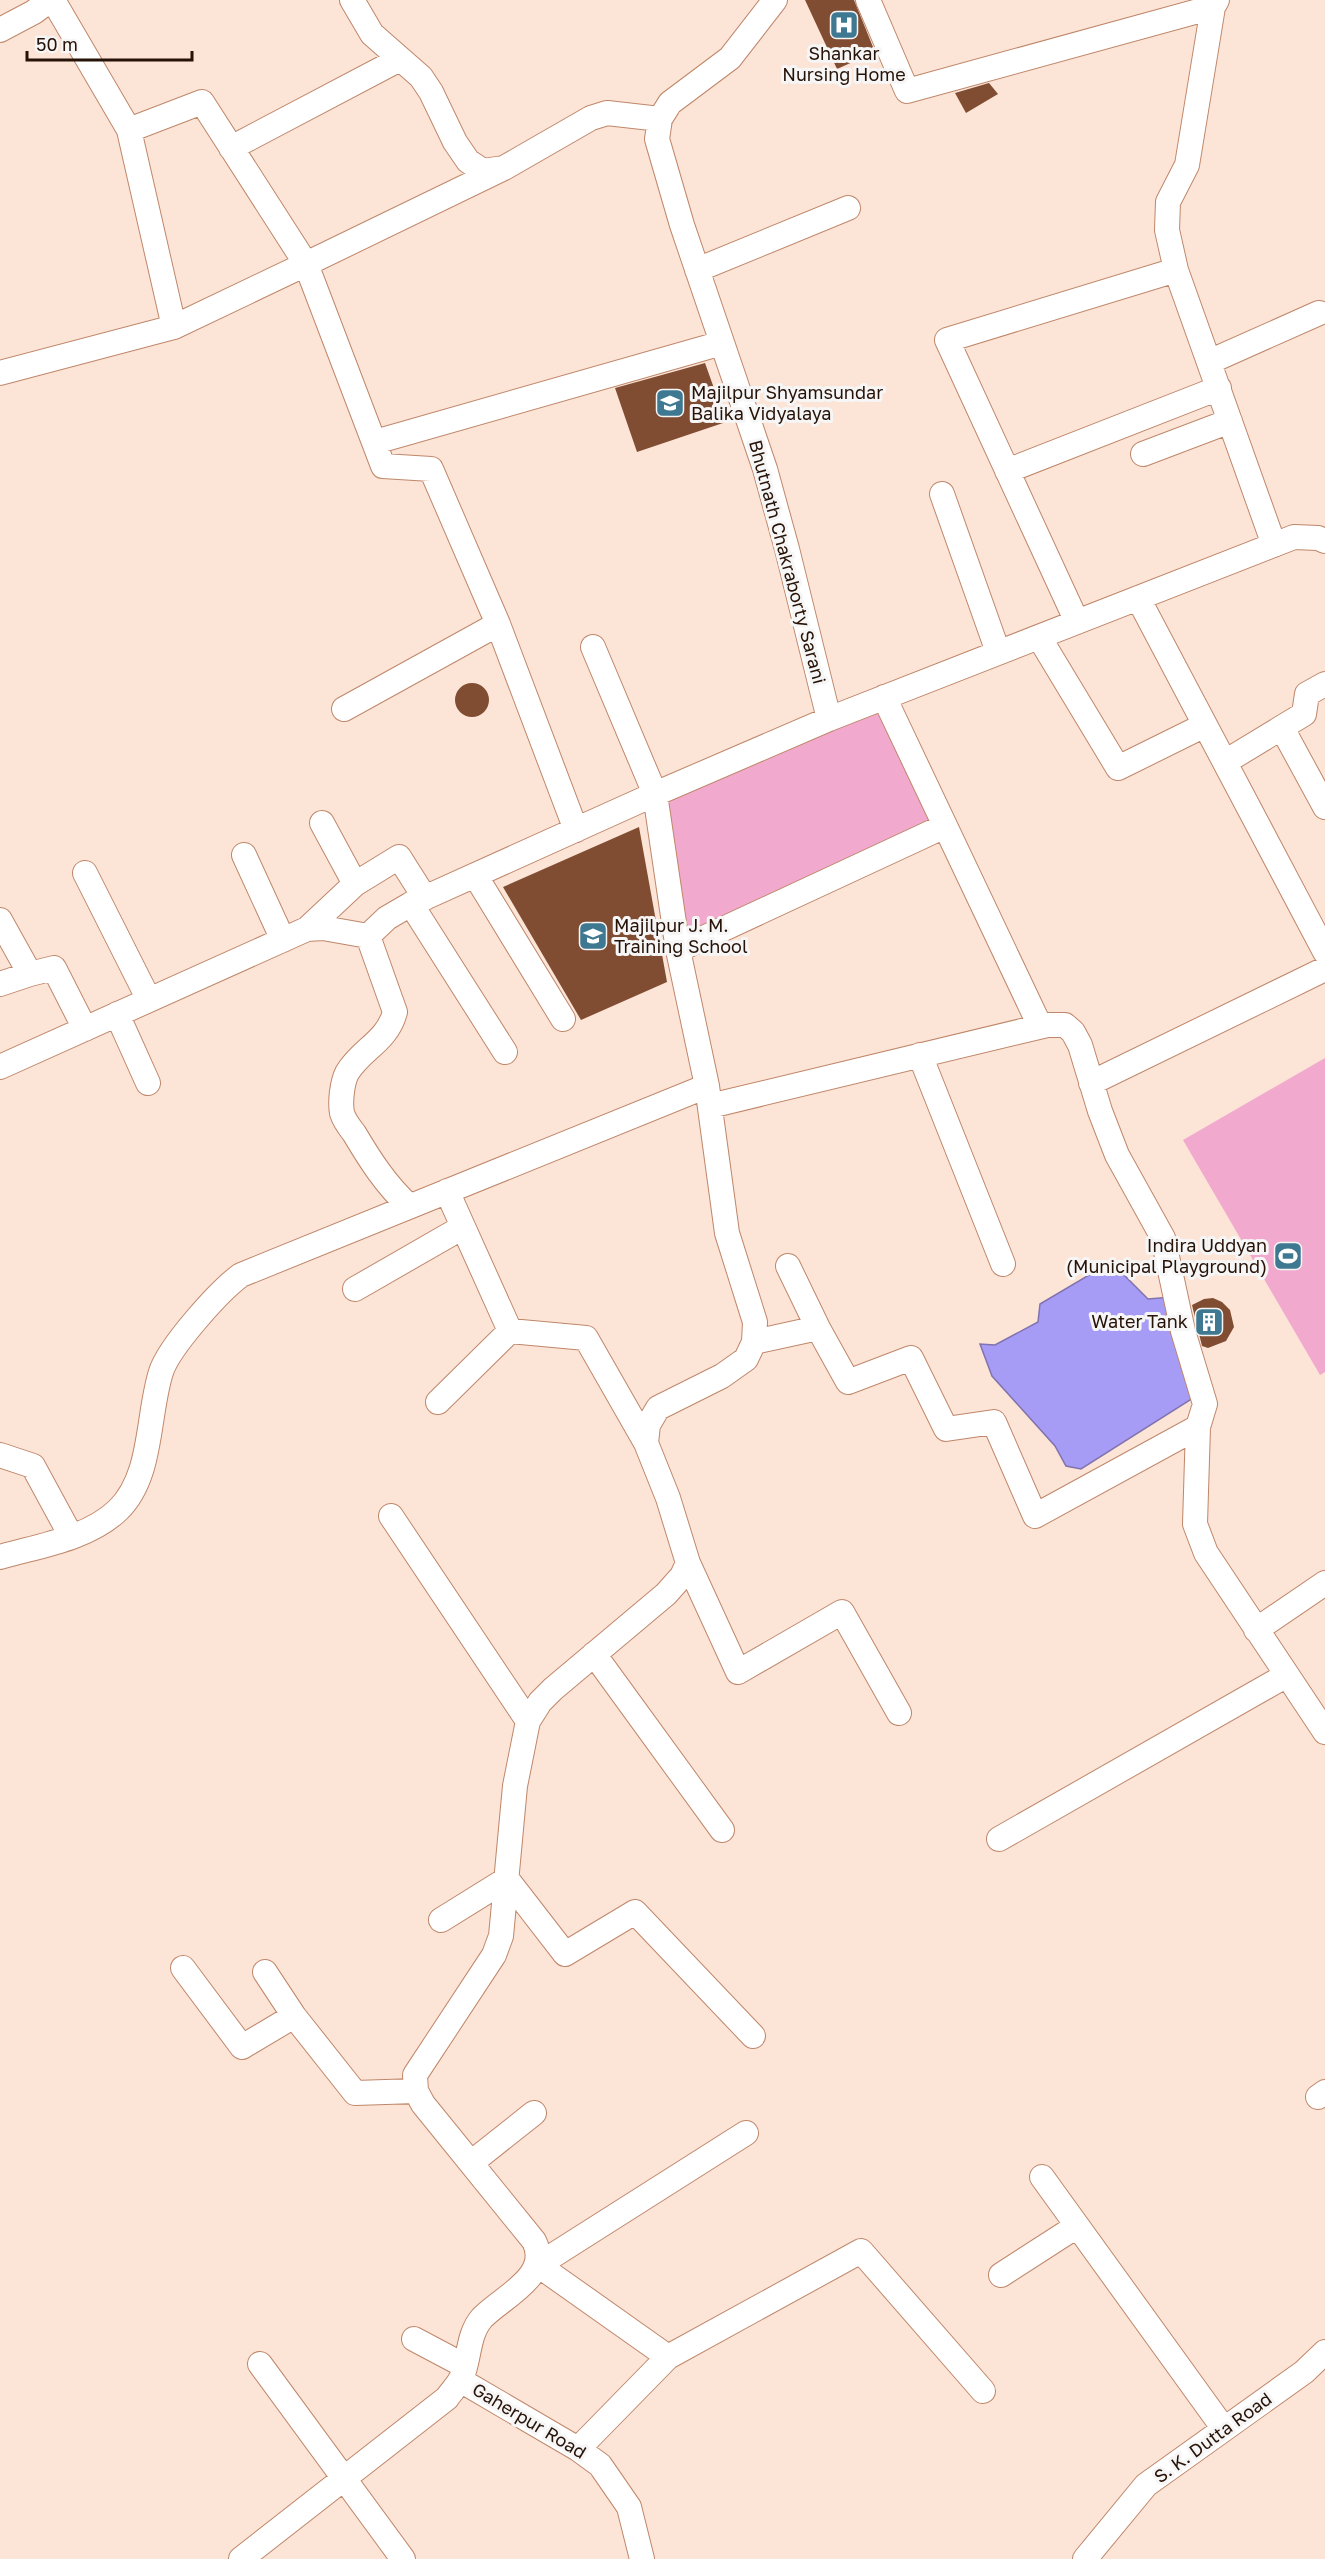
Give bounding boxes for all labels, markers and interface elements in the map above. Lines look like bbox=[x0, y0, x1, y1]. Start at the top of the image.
hospital icon: Shankar Nursing Home bbox=[828, 9, 860, 41]
scale bar bbox=[27, 24, 192, 62]
text: 50 m bbox=[36, 33, 78, 55]
place label: Shankar Nursing Home bbox=[782, 42, 906, 85]
place label: Majilpur Shyamsundar Balika Vidyalaya bbox=[691, 381, 883, 424]
school or university icon: Majilpur Shyamsundar Balika Vidyalaya bbox=[654, 387, 686, 419]
street label: Bhutnath Chakraborty Sarani bbox=[745, 437, 831, 686]
place label: Majilpur J. M. Training School bbox=[614, 914, 748, 957]
school or university icon: Majilpur J. M. Training School bbox=[577, 920, 609, 952]
place label: Indira Uddyan (Municipal Playground) bbox=[1066, 1234, 1267, 1277]
sports icon: Indira Uddyan (Municipal Playground) bbox=[1272, 1240, 1304, 1272]
building icon: Water Tank bbox=[1193, 1306, 1225, 1338]
place label: Water Tank bbox=[1091, 1310, 1188, 1332]
street label: Gaherpur Road bbox=[469, 2377, 590, 2463]
street label: S. K. Dutta Road bbox=[1149, 2387, 1276, 2487]

